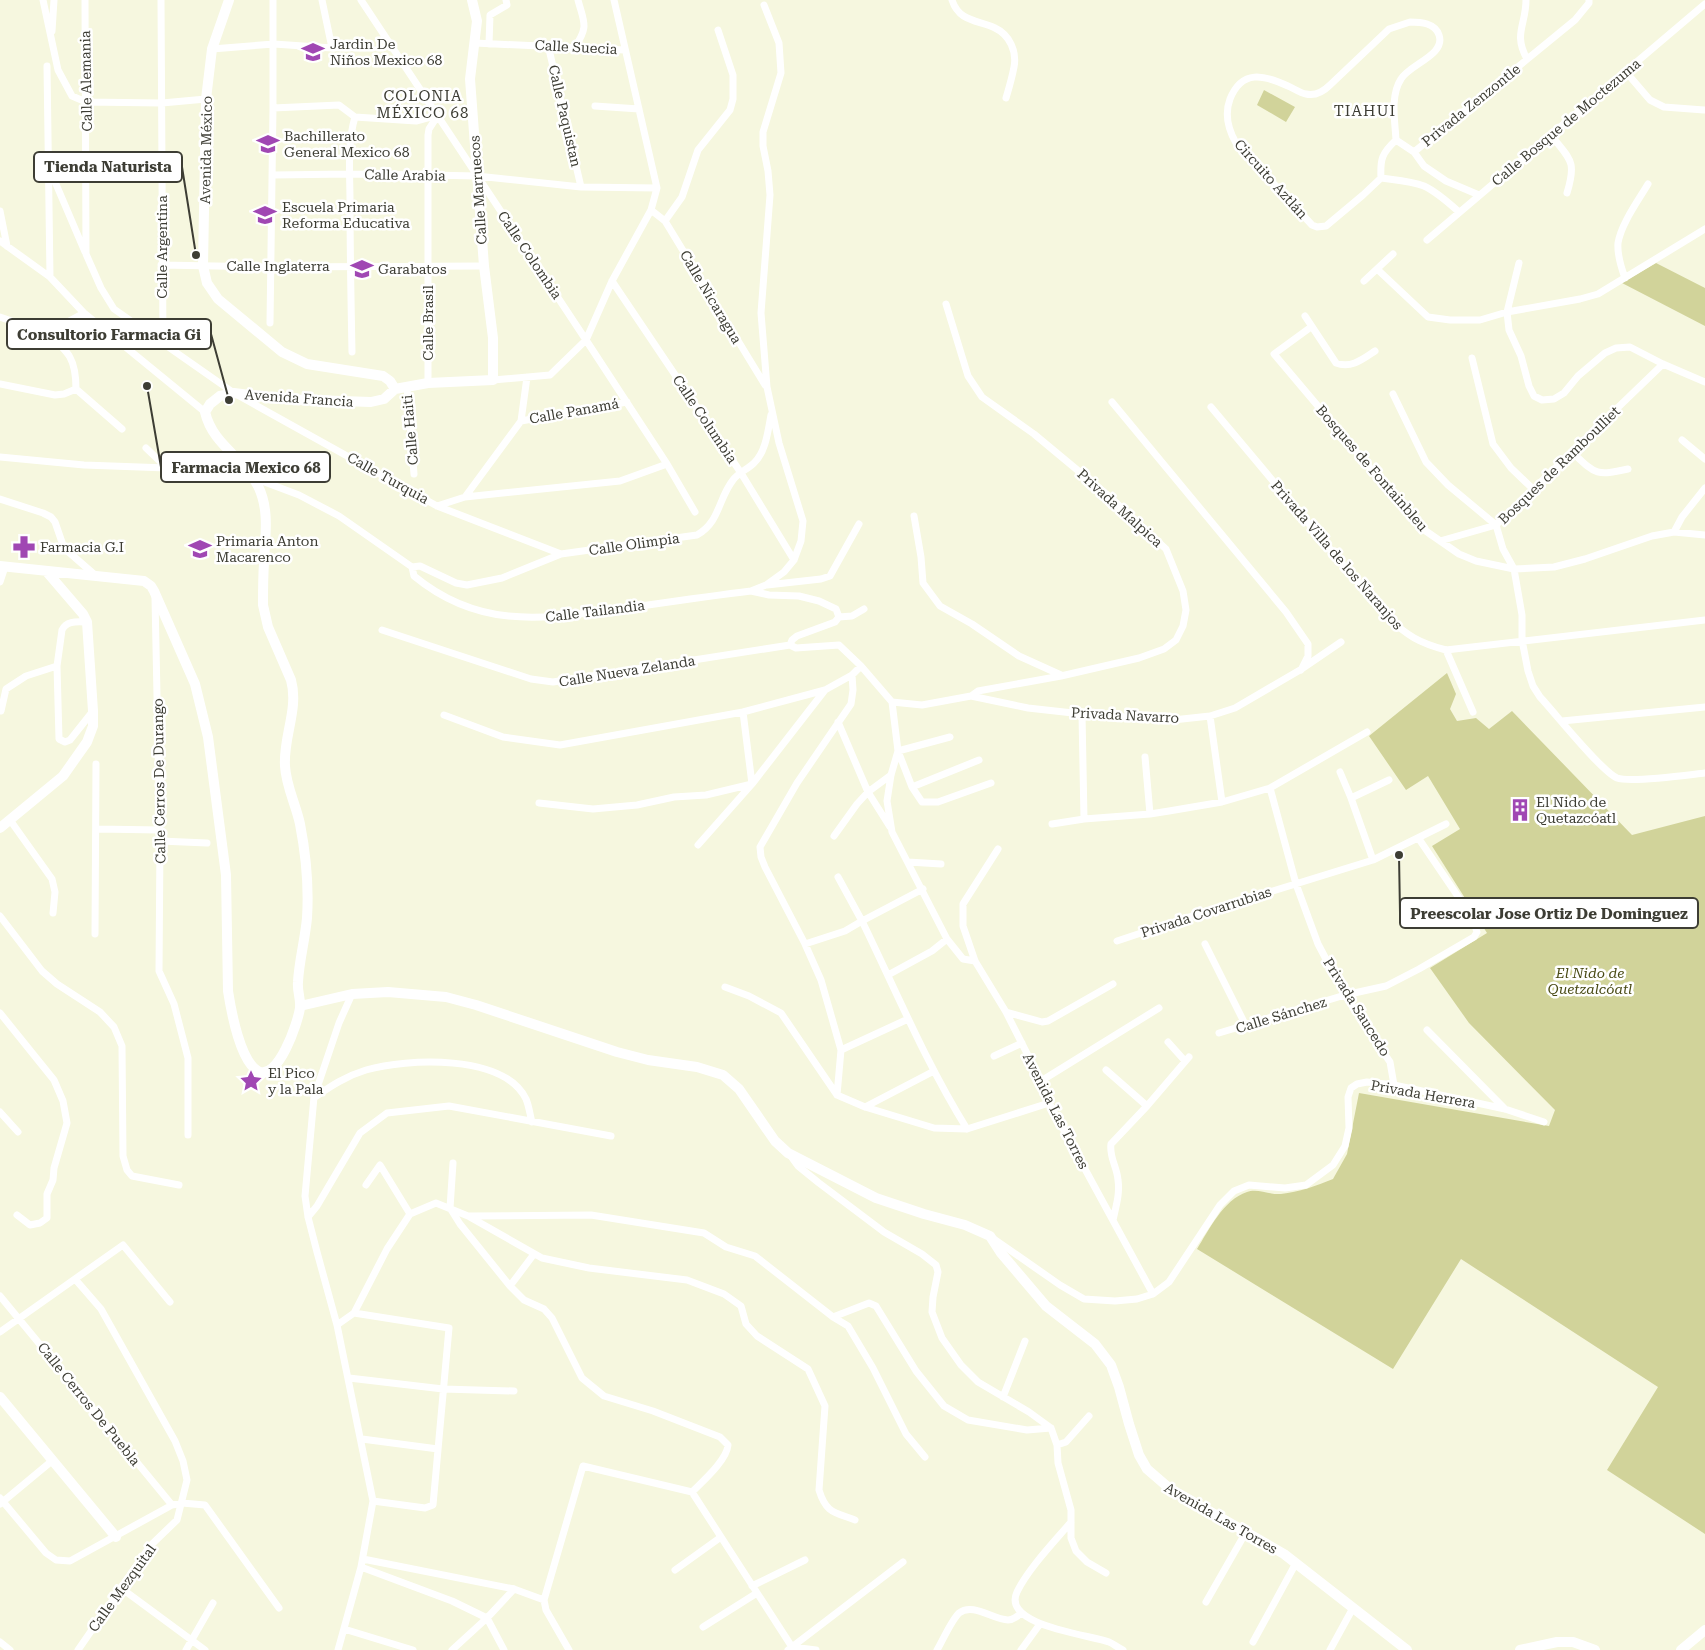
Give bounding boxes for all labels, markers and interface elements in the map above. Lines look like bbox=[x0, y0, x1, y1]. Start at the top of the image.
street label: Calle Alemania bbox=[77, 30, 95, 132]
place label: Jardin De Niños Mexico 68 bbox=[330, 36, 443, 68]
street label: Calle Suecia bbox=[534, 37, 618, 57]
school or university icon: Jardin De Niños Mexico 68 bbox=[300, 39, 326, 65]
street label: Calle Bosque de Moctezuma bbox=[1488, 55, 1644, 189]
street label: Privada Zenzontle bbox=[1419, 60, 1524, 149]
street label: Calle Paquistan bbox=[545, 63, 585, 169]
district label: COLONIA MÉXICO 68 bbox=[377, 87, 469, 122]
street label: Avenida México bbox=[197, 96, 215, 204]
district label: TIAHUI bbox=[1334, 102, 1396, 120]
place label: Bachillerato General Mexico 68 bbox=[284, 128, 410, 160]
school or university icon: Bachillerato General Mexico 68 bbox=[255, 131, 281, 157]
street label: Calle Marruecos bbox=[466, 135, 490, 245]
street label: Circuito Aztlán bbox=[1231, 136, 1311, 222]
callout: Tienda Naturista bbox=[34, 152, 182, 182]
text: Tienda Naturista bbox=[44, 158, 172, 176]
street label: Calle Arabia bbox=[364, 166, 446, 184]
street label: Calle Argentina bbox=[154, 195, 170, 299]
place label: Escuela Primaria Reforma Educativa bbox=[282, 199, 410, 231]
school or university icon: Escuela Primaria Reforma Educativa bbox=[252, 202, 278, 228]
street label: Calle Colombia bbox=[495, 208, 566, 302]
street label: Calle Nicaragua bbox=[677, 247, 745, 347]
school or university icon: Garabatos bbox=[349, 256, 375, 282]
street label: Calle Inglaterra bbox=[226, 258, 330, 274]
place label: Garabatos bbox=[378, 261, 447, 277]
street label: Calle Brasil bbox=[420, 285, 436, 361]
callout: Consultorio Farmacia Gi bbox=[7, 319, 211, 349]
text: Consultorio Farmacia Gi bbox=[17, 326, 201, 344]
street label: Calle Columbia bbox=[670, 372, 741, 466]
street label: Avenida Francia bbox=[244, 386, 354, 410]
street label: Calle Haiti bbox=[399, 394, 421, 466]
street label: Calle Panamá bbox=[528, 395, 620, 427]
street label: Bosques de Fontainbleu bbox=[1313, 402, 1431, 534]
street label: Bosques de Ramboulliet bbox=[1495, 403, 1623, 527]
street label: Calle Turquia bbox=[344, 449, 432, 507]
callout: Farmacia Mexico 68 bbox=[161, 452, 330, 482]
text: Farmacia Mexico 68 bbox=[171, 459, 321, 477]
street label: Privada Malpica bbox=[1074, 466, 1166, 551]
street label: Privada Villa de los Naranjos bbox=[1268, 477, 1406, 633]
street label: Calle Olimpia bbox=[588, 530, 681, 558]
place label: Primaria Anton Macarenco bbox=[216, 533, 319, 565]
pharmacy icon: Farmacia G.I bbox=[11, 534, 37, 560]
school or university icon: Primaria Anton Macarenco bbox=[187, 536, 213, 562]
place label: Farmacia G.I bbox=[40, 539, 124, 555]
street label: Calle Tailandia bbox=[544, 597, 646, 625]
street label: Calle Nueva Zelanda bbox=[558, 652, 697, 690]
street label: Calle Cerros De Durango bbox=[150, 698, 168, 864]
street label: Privada Navarro bbox=[1071, 704, 1179, 726]
place label: El Nido de Quetazcóatl bbox=[1536, 794, 1617, 826]
building icon: El Nido de Quetazcóatl bbox=[1507, 797, 1533, 823]
street label: Privada Covarrubias bbox=[1139, 883, 1274, 941]
callout: Preescolar Jose Ortiz De Dominguez bbox=[1400, 898, 1698, 928]
text: Preescolar Jose Ortiz De Dominguez bbox=[1410, 905, 1688, 923]
street label: Privada Saucedo bbox=[1320, 955, 1394, 1059]
park label: El Nido de Quetzalcóatl bbox=[1548, 965, 1632, 997]
street label: Calle Sánchez bbox=[1234, 993, 1329, 1036]
street label: Avenida Las Torres bbox=[1020, 1050, 1092, 1172]
place label: El Pico y la Pala bbox=[268, 1065, 324, 1097]
place icon: El Pico y la Pala bbox=[238, 1068, 264, 1094]
street label: Privada Herrera bbox=[1369, 1077, 1477, 1111]
street label: Calle Cerros De Puebla bbox=[34, 1339, 144, 1469]
street label: Avenida Las Torres bbox=[1162, 1479, 1281, 1557]
street label: Calle Mezquital bbox=[85, 1541, 159, 1635]

